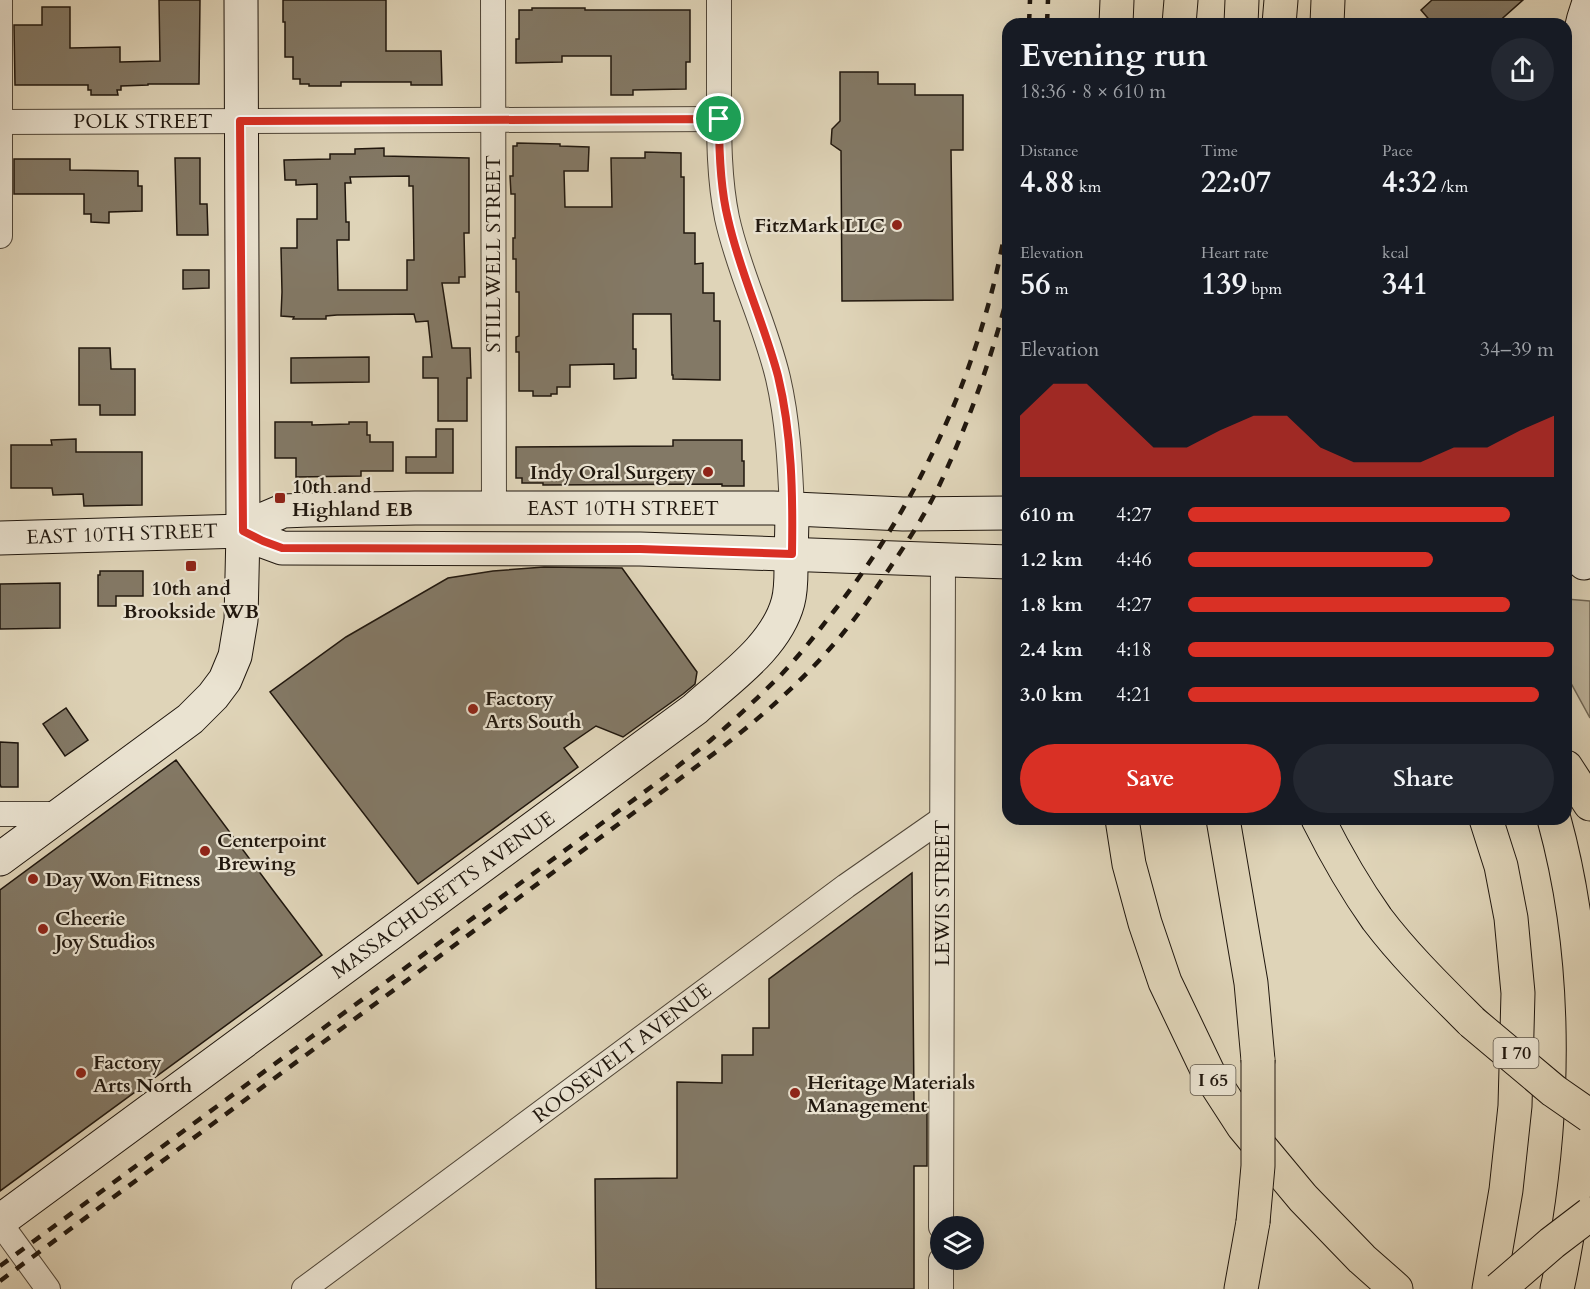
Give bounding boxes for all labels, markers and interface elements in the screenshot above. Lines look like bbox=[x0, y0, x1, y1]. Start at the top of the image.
text: Evening run bbox=[1020, 33, 1208, 78]
button: share bbox=[1491, 38, 1554, 101]
text: 18:36 · 8 × 610 m bbox=[1020, 78, 1166, 105]
pin bbox=[693, 93, 744, 144]
icon: arrive bbox=[702, 102, 735, 135]
street label: POLK STREET bbox=[73, 108, 213, 135]
text: Distance bbox=[1020, 140, 1078, 162]
text: Time bbox=[1201, 140, 1238, 162]
text: Pace bbox=[1382, 140, 1413, 162]
street label: STILLWELL STREET bbox=[480, 155, 507, 353]
text: 4.88 bbox=[1020, 162, 1075, 203]
text: 22:07 bbox=[1201, 162, 1271, 203]
text: 4:32 bbox=[1382, 162, 1437, 203]
text: km bbox=[1075, 176, 1101, 198]
text: /km bbox=[1437, 176, 1468, 198]
place label: FitzMark LLC bbox=[754, 212, 885, 239]
marker: FitzMark LLC bbox=[890, 218, 904, 232]
text: Elevation bbox=[1020, 242, 1084, 264]
text: Heart rate bbox=[1201, 242, 1269, 264]
text: kcal bbox=[1382, 242, 1409, 264]
text: 56 bbox=[1020, 264, 1051, 305]
text: 139 bbox=[1201, 264, 1247, 305]
text: 341 bbox=[1382, 264, 1428, 305]
text: m bbox=[1051, 278, 1069, 300]
text: bpm bbox=[1247, 278, 1282, 300]
text: Elevation bbox=[1020, 336, 1099, 363]
text: 34–39 m bbox=[1480, 336, 1554, 363]
place label: Indy Oral Surgery bbox=[530, 459, 697, 486]
marker: Indy Oral Surgery bbox=[701, 465, 715, 479]
place label: 10th and Highland EB bbox=[292, 473, 413, 523]
marker: 10th and Highland EB bbox=[273, 491, 287, 505]
street label: EAST 10TH STREET bbox=[527, 495, 719, 522]
text: 610 m bbox=[1020, 501, 1075, 528]
text: 4:27 bbox=[1116, 501, 1152, 528]
street label: EAST 10TH STREET bbox=[26, 517, 219, 551]
text: 1.2 km bbox=[1020, 546, 1083, 573]
text: 4:46 bbox=[1116, 546, 1152, 573]
marker: 10th and Brookside WB bbox=[184, 559, 198, 573]
place label: 10th and Brookside WB bbox=[123, 575, 259, 625]
text: 1.8 km bbox=[1020, 591, 1083, 618]
text: 4:27 bbox=[1116, 591, 1152, 618]
text: 2.4 km bbox=[1020, 636, 1083, 663]
text: 4:18 bbox=[1116, 636, 1152, 663]
text: 3.0 km bbox=[1020, 681, 1083, 708]
text: 4:21 bbox=[1116, 681, 1152, 708]
place label: Factory Arts South bbox=[485, 685, 582, 735]
marker: Factory Arts South bbox=[466, 702, 480, 716]
button: Save bbox=[1020, 744, 1281, 813]
button: Share bbox=[1293, 744, 1554, 813]
street label: MASSACHUSETTS AVENUE bbox=[326, 805, 560, 985]
street label: LEWIS STREET bbox=[929, 819, 956, 966]
place label: Centerpoint Brewing bbox=[217, 827, 326, 877]
marker: Centerpoint Brewing bbox=[198, 844, 212, 858]
place label: Day Won Fitness bbox=[45, 866, 200, 893]
marker: Day Won Fitness bbox=[26, 872, 40, 886]
place label: Cheerie Joy Studios bbox=[52, 905, 155, 955]
marker: Cheerie Joy Studios bbox=[36, 922, 50, 936]
street label: ROOSEVELT AVENUE bbox=[527, 977, 717, 1129]
road number: I 70 bbox=[1494, 1038, 1538, 1068]
place label: Factory Arts North bbox=[93, 1049, 193, 1099]
road number: I 65 bbox=[1190, 1065, 1236, 1095]
marker: Factory Arts North bbox=[74, 1066, 88, 1080]
place label: Heritage Materials Management bbox=[807, 1069, 975, 1119]
marker: Heritage Materials Management bbox=[788, 1086, 802, 1100]
map controls bbox=[930, 1216, 984, 1270]
button: layers bbox=[930, 1216, 984, 1270]

